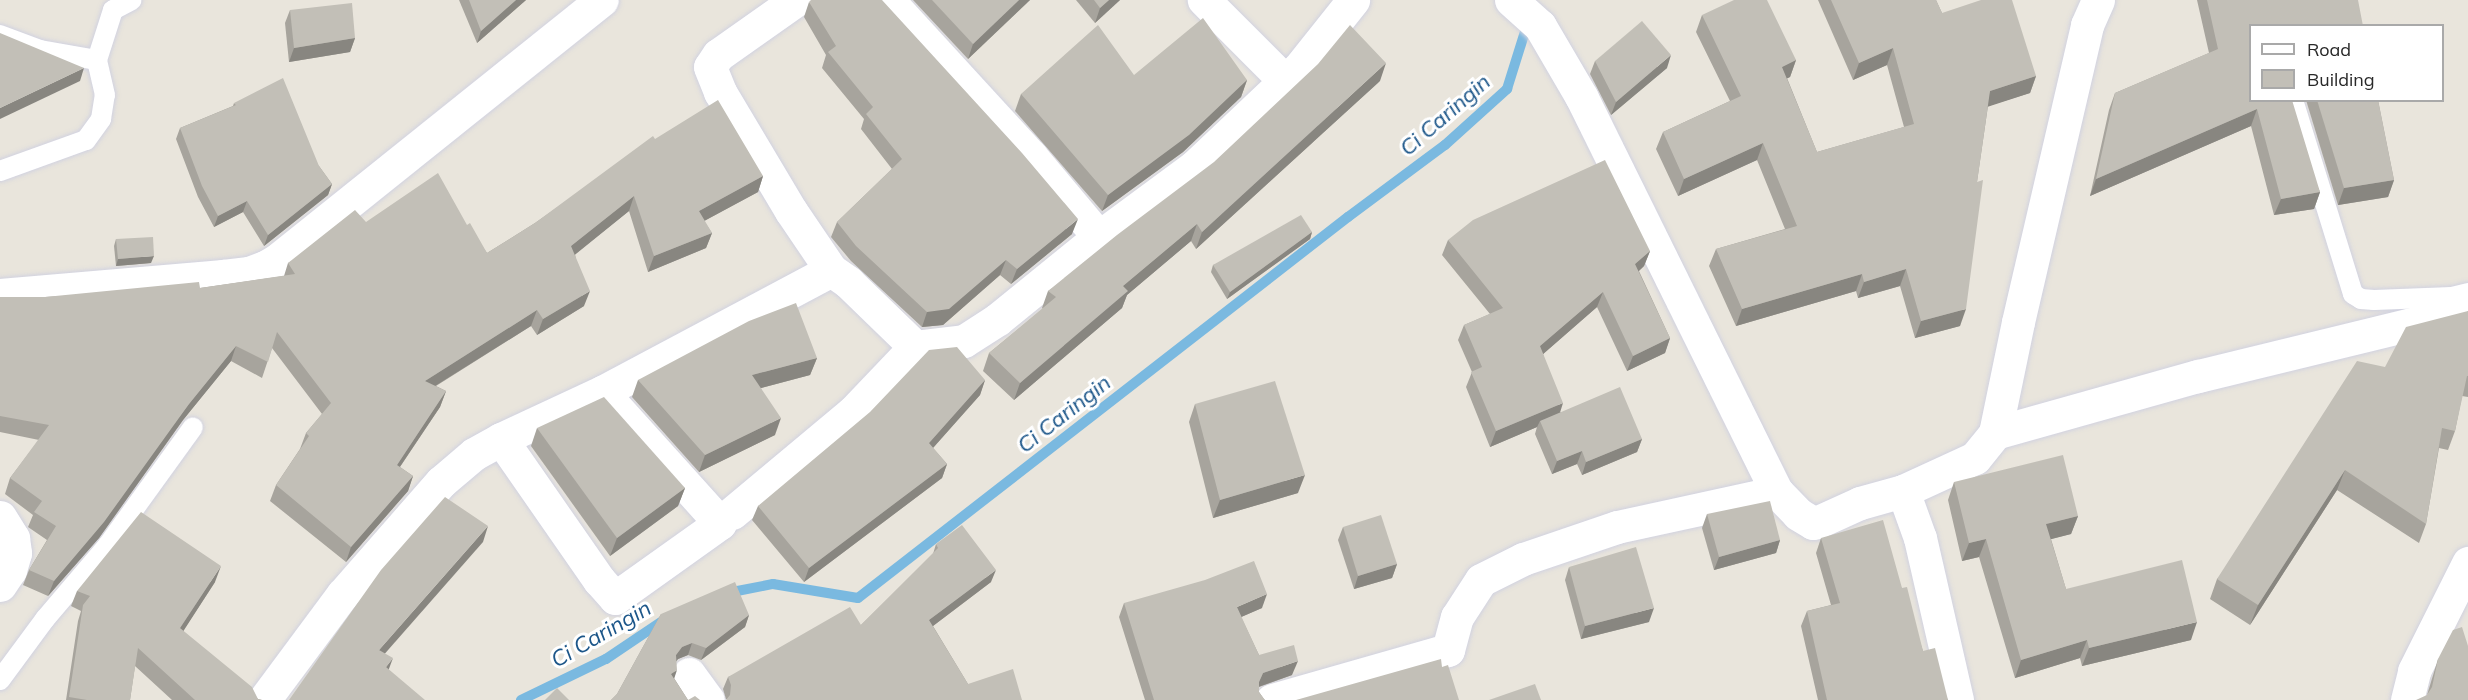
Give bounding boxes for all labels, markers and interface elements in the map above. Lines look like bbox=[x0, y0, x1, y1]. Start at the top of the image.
legend bbox=[2249, 24, 2444, 102]
text: Road bbox=[2307, 38, 2351, 61]
water label: Ci Caringin bbox=[1394, 68, 1496, 162]
text: Building bbox=[2307, 68, 2375, 91]
water label: Ci Caringin bbox=[1012, 369, 1116, 459]
water label: Ci Caringin bbox=[546, 595, 656, 673]

